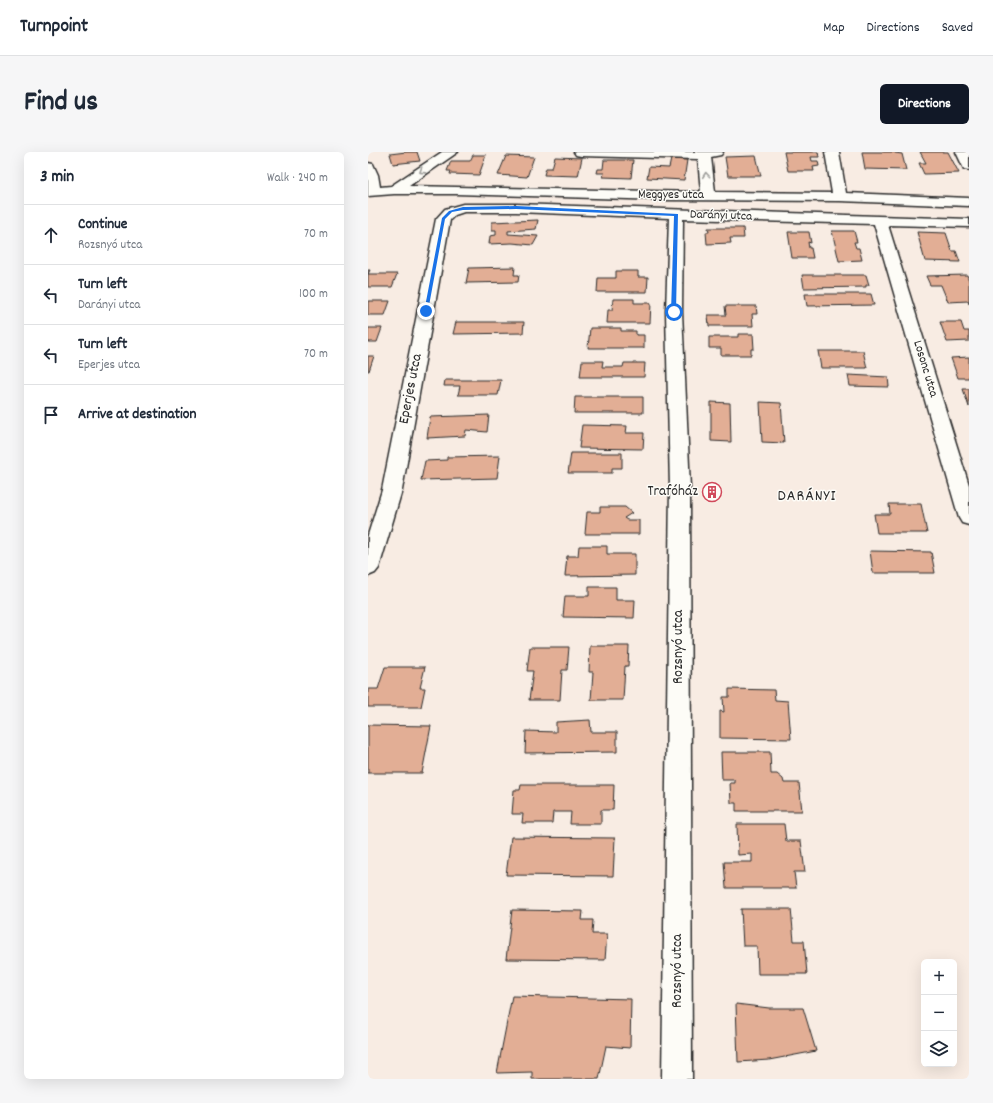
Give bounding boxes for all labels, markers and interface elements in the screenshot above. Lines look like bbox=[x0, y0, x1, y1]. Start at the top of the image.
text: Turnpoint bbox=[20, 14, 88, 41]
text: Map bbox=[823, 18, 845, 38]
text: Directions bbox=[867, 18, 920, 38]
text: Saved bbox=[942, 18, 973, 38]
text: Find us bbox=[24, 84, 98, 124]
button: Directions bbox=[880, 84, 969, 124]
text: 3 min bbox=[40, 166, 74, 190]
one-way arrow bbox=[419, 166, 426, 174]
text: Walk · 240 m bbox=[267, 169, 328, 188]
one-way arrow bbox=[702, 172, 711, 178]
street label: Meggyes utca bbox=[638, 186, 705, 205]
street label: Darányi utca bbox=[689, 205, 753, 227]
text: Continue bbox=[78, 214, 127, 236]
icon: ahead bbox=[40, 224, 62, 246]
text: 70 m bbox=[304, 225, 328, 244]
text: Rozsnyó utca bbox=[78, 236, 142, 255]
text: Turn left bbox=[78, 274, 127, 296]
icon: left bbox=[40, 284, 62, 306]
text: 100 m bbox=[299, 285, 328, 304]
text: Darányi utca bbox=[78, 296, 140, 315]
route end bbox=[417, 302, 435, 320]
route start bbox=[665, 303, 683, 321]
text: Turn left bbox=[78, 334, 127, 356]
street label: Losonc utca bbox=[907, 338, 943, 401]
icon: left bbox=[40, 344, 62, 366]
text: 70 m bbox=[304, 345, 328, 364]
street label: Eperjes utca bbox=[393, 351, 429, 426]
text: Eperjes utca bbox=[78, 356, 140, 375]
icon: arrive bbox=[40, 404, 62, 426]
text: Arrive at destination bbox=[78, 404, 196, 426]
place label: Trafóház bbox=[647, 481, 698, 503]
building icon: Trafóház bbox=[701, 481, 723, 503]
district label: DARÁNYI bbox=[778, 485, 836, 508]
street label: Rozsnyó utca bbox=[668, 609, 690, 684]
street label: Rozsnyó utca bbox=[667, 933, 689, 1008]
map controls bbox=[921, 959, 957, 1067]
button: + bbox=[921, 959, 957, 995]
button: − bbox=[921, 995, 957, 1031]
button: layers bbox=[921, 1031, 957, 1067]

